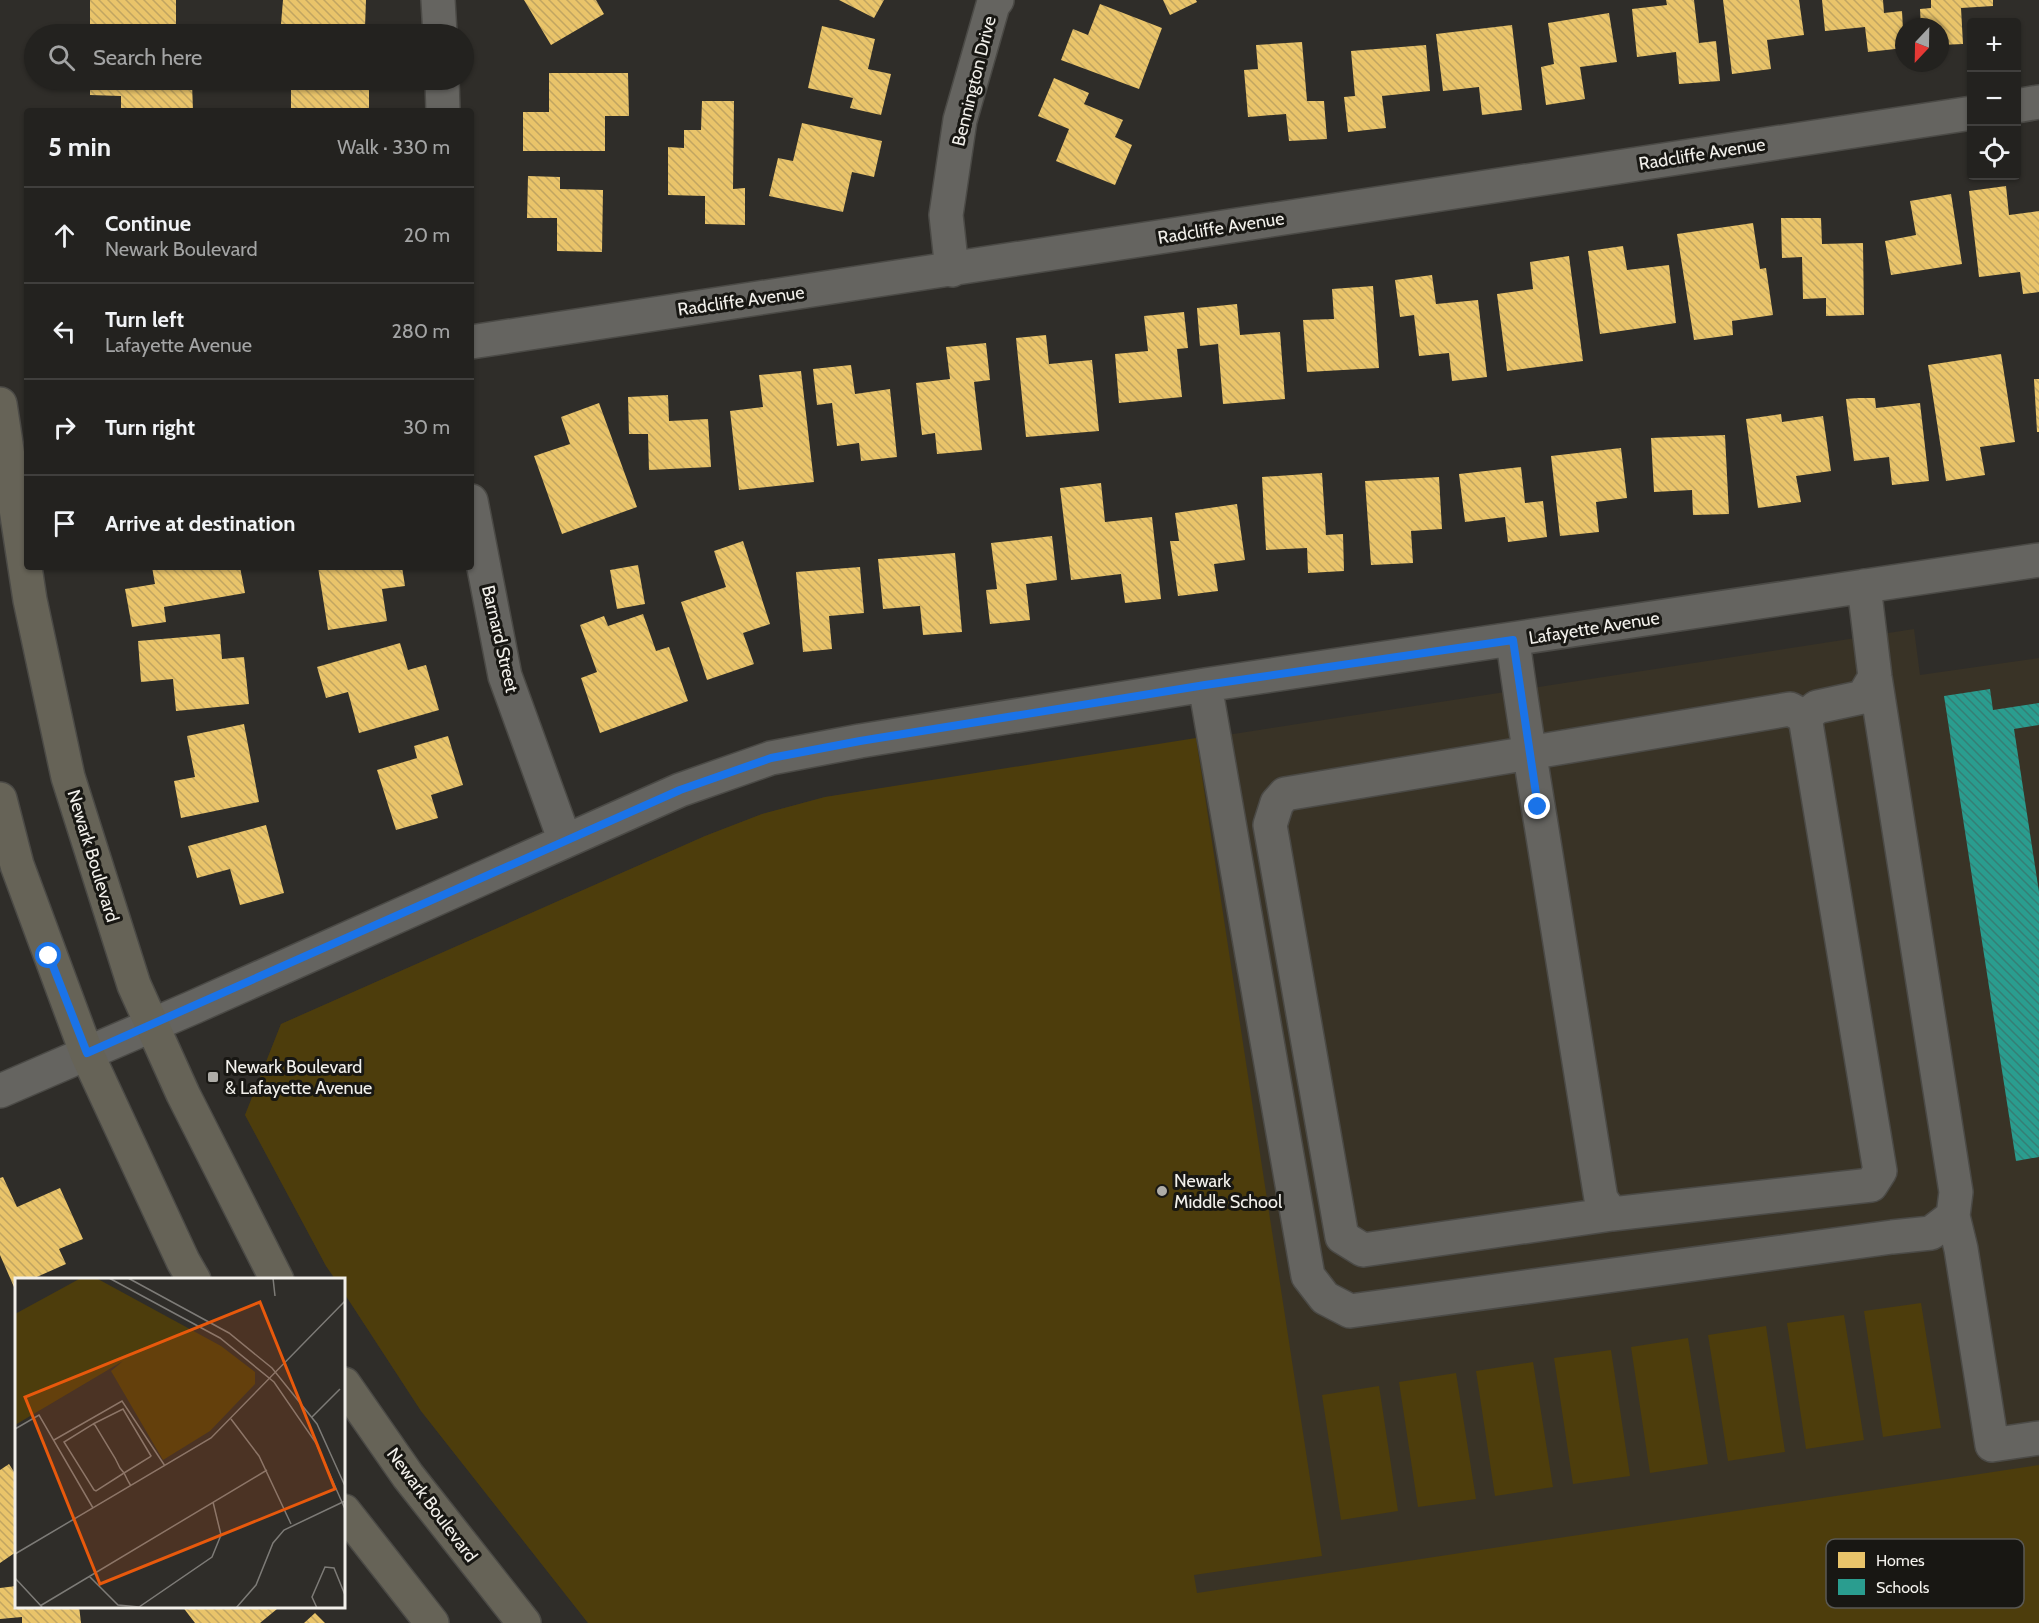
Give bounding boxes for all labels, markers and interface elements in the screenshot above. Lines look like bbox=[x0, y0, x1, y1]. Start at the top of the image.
street label: Bennington Drive bbox=[947, 14, 1001, 148]
north arrow bbox=[1895, 18, 1949, 72]
map controls bbox=[1967, 18, 2021, 180]
button: + bbox=[1967, 18, 2021, 72]
search box bbox=[24, 24, 474, 90]
icon: search bbox=[45, 41, 78, 74]
text: Search here bbox=[93, 44, 202, 71]
button: − bbox=[1967, 72, 2021, 126]
button: locate bbox=[1967, 126, 2021, 180]
text: 5 min bbox=[48, 131, 111, 163]
street label: Radcliffe Avenue bbox=[1637, 133, 1767, 175]
text: Walk · 330 m bbox=[337, 135, 450, 159]
street label: Radcliffe Avenue bbox=[1156, 207, 1286, 249]
text: Continue bbox=[105, 210, 191, 237]
icon: ahead bbox=[48, 219, 81, 252]
text: 20 m bbox=[404, 223, 450, 247]
text: Newark Boulevard bbox=[105, 237, 258, 261]
street label: Radcliffe Avenue bbox=[676, 281, 806, 321]
text: Turn left bbox=[105, 306, 184, 333]
icon: left bbox=[48, 315, 81, 348]
text: 280 m bbox=[391, 319, 450, 343]
text: Lafayette Avenue bbox=[105, 333, 252, 357]
icon: right bbox=[48, 411, 81, 444]
text: Turn right bbox=[105, 414, 195, 441]
text: 30 m bbox=[403, 415, 450, 439]
icon: arrive bbox=[48, 507, 81, 540]
text: Arrive at destination bbox=[105, 510, 295, 537]
street label: Barnard Street bbox=[477, 583, 523, 695]
street label: Lafayette Avenue bbox=[1527, 607, 1661, 649]
street label: Newark Boulevard bbox=[62, 787, 124, 925]
route end bbox=[1524, 793, 1550, 819]
route start bbox=[35, 942, 61, 968]
place label: Newark Boulevard & Lafayette Avenue bbox=[225, 1056, 372, 1099]
marker: Newark Boulevard & Lafayette Avenue bbox=[206, 1070, 220, 1084]
place label: Newark Middle School bbox=[1174, 1170, 1283, 1213]
marker: Newark Middle School bbox=[1155, 1184, 1169, 1198]
inset map bbox=[15, 1278, 345, 1608]
street label: Newark Boulevard bbox=[382, 1444, 482, 1566]
legend bbox=[1826, 1539, 2024, 1608]
text: Homes bbox=[1876, 1551, 1925, 1570]
text: Schools bbox=[1876, 1578, 1930, 1597]

